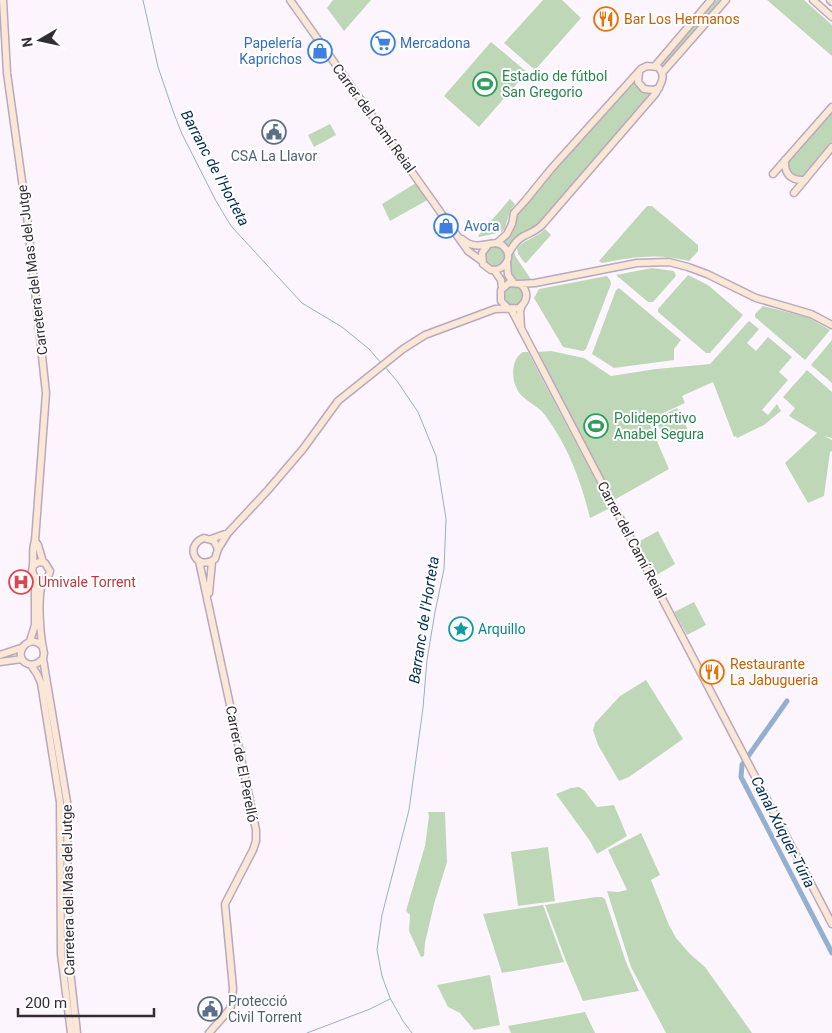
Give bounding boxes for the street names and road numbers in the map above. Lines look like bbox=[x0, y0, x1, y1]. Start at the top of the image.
street label: Carrer del Camí Reial bbox=[329, 61, 419, 175]
street label: Carretera del Mas del Jutge bbox=[14, 184, 50, 356]
street label: Carrer del Camí Reial bbox=[594, 479, 670, 601]
street label: Carrer de El Perelló bbox=[223, 704, 261, 824]
street label: Carretera del Mas del Jutge bbox=[59, 804, 77, 976]

